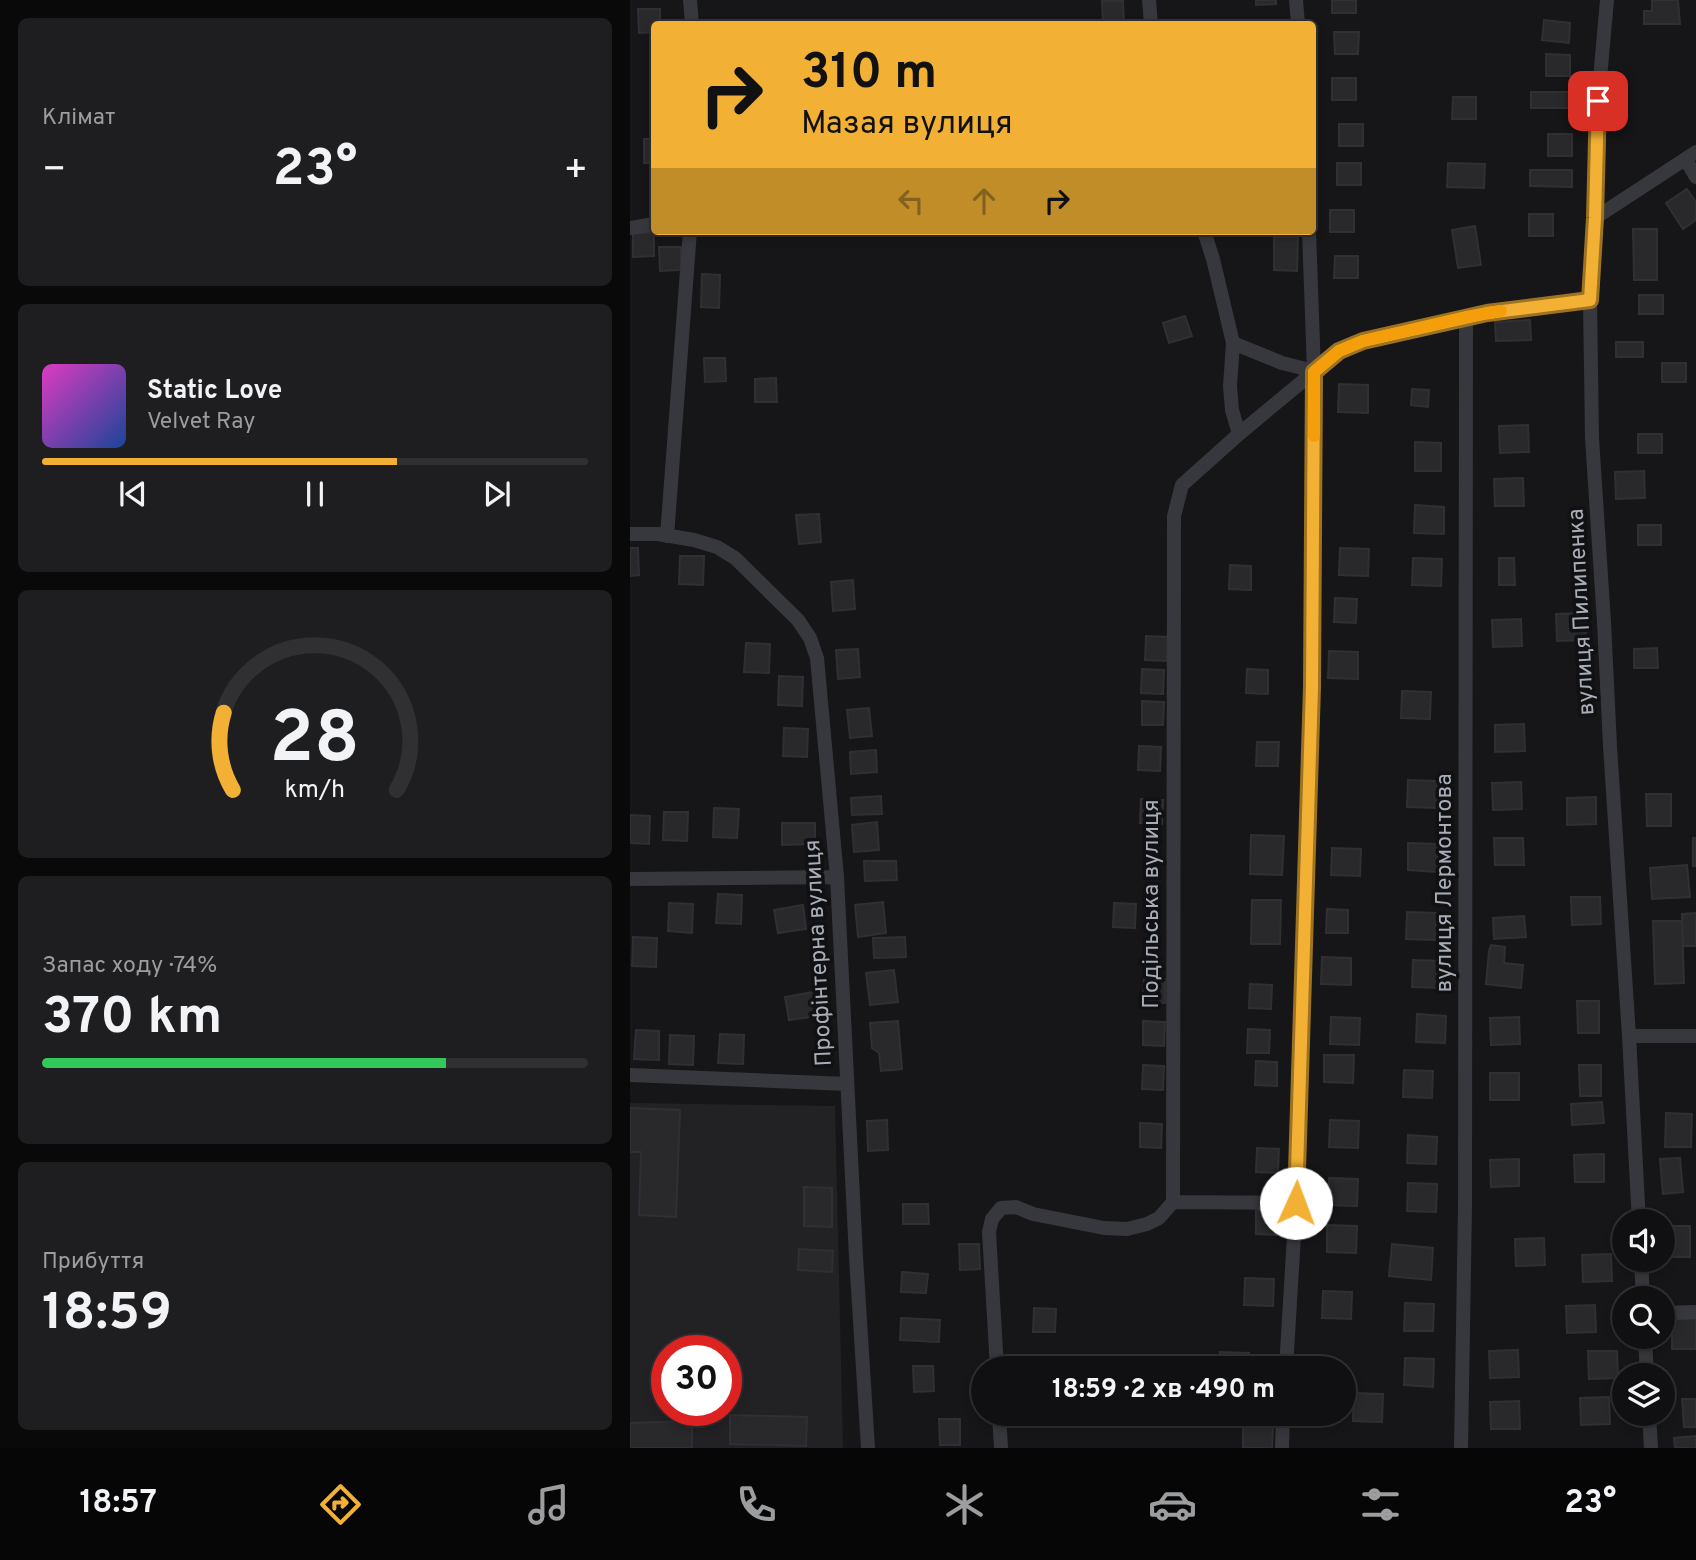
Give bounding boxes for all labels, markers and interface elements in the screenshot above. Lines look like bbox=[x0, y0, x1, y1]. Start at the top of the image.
text: 310 m bbox=[801, 44, 937, 106]
icon: right bbox=[686, 49, 777, 140]
pin bbox=[1568, 71, 1628, 131]
icon: arrive bbox=[1579, 82, 1617, 120]
text: Клімат bbox=[42, 104, 115, 133]
text: Мазая вулиця bbox=[801, 105, 1013, 145]
text: 23° bbox=[273, 138, 357, 204]
text: − bbox=[42, 147, 67, 196]
text: + bbox=[563, 147, 588, 196]
icon: left bbox=[892, 182, 930, 220]
icon: ahead bbox=[965, 182, 1003, 220]
icon: right bbox=[1038, 182, 1076, 220]
text: Static Love bbox=[147, 375, 282, 408]
text: Velvet Ray bbox=[147, 408, 255, 437]
icon: previous bbox=[114, 475, 152, 513]
icon: pause bbox=[296, 475, 334, 513]
icon: next bbox=[478, 475, 516, 513]
street label: вулиця Пилипенка bbox=[1563, 508, 1602, 716]
text: 28 bbox=[270, 696, 360, 788]
street label: вулиця Лермонтова bbox=[1431, 773, 1460, 993]
text: km/h bbox=[285, 775, 345, 807]
street label: Подільська вулиця bbox=[1138, 799, 1167, 1009]
street label: Профінтерна вулиця bbox=[799, 839, 840, 1067]
text: Запас ходу · 74% bbox=[42, 952, 217, 981]
text: 370 km bbox=[42, 986, 222, 1052]
position arrow bbox=[1259, 1166, 1333, 1240]
map controls bbox=[1612, 1209, 1675, 1426]
button: sound bbox=[1612, 1209, 1675, 1272]
text: Прибуття bbox=[42, 1248, 144, 1277]
text: 18:59 bbox=[42, 1282, 172, 1348]
button: search bbox=[1612, 1286, 1675, 1349]
speed limit sign: 30 bbox=[651, 1335, 742, 1426]
button: layers bbox=[1612, 1363, 1675, 1426]
text: 18:59 · 2 хв · 490 m bbox=[1052, 1374, 1275, 1407]
icon: directions bbox=[316, 1480, 365, 1529]
icon: music bbox=[524, 1480, 573, 1529]
icon: phone bbox=[732, 1480, 781, 1529]
icon: climate bbox=[940, 1480, 989, 1529]
icon: car bbox=[1148, 1480, 1197, 1529]
icon: filters bbox=[1356, 1480, 1405, 1529]
text: 18:57 bbox=[80, 1484, 157, 1524]
text: 23° bbox=[1564, 1484, 1616, 1524]

